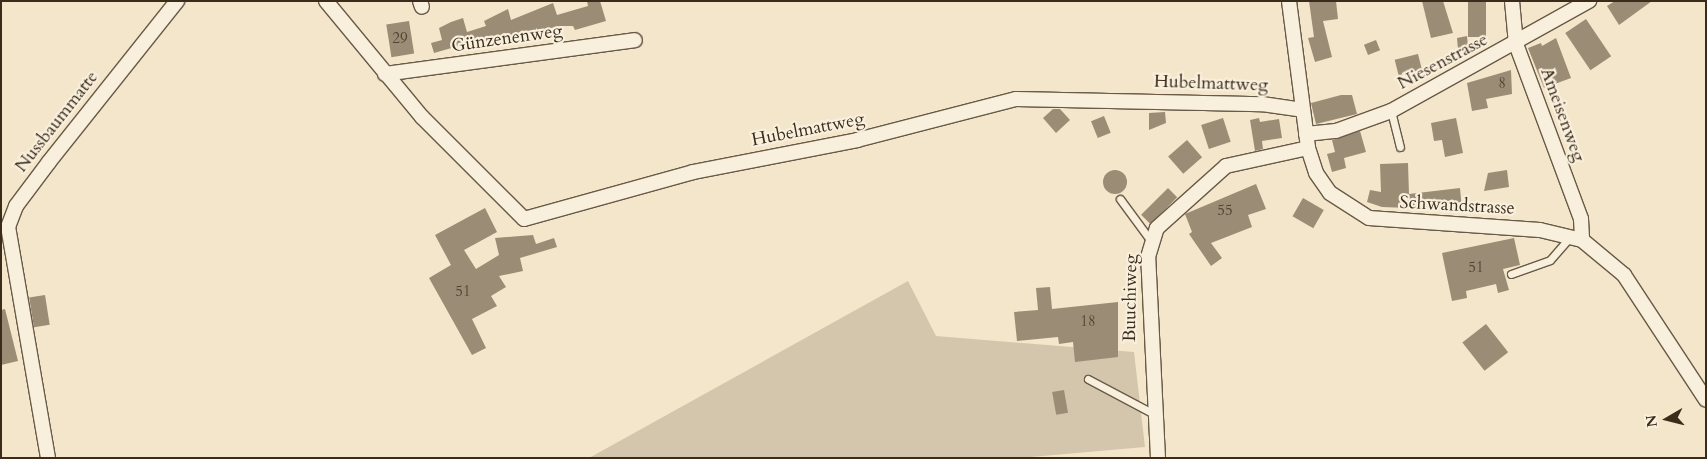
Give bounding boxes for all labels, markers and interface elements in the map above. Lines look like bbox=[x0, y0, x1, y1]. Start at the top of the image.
street label: Günzenenweg bbox=[450, 21, 564, 57]
street label: Niesenstrasse bbox=[1394, 29, 1492, 95]
house number: 29 bbox=[392, 30, 408, 48]
street label: Ameisenweg bbox=[1535, 65, 1589, 165]
street label: Nussbaummatte bbox=[11, 67, 103, 177]
street label: Hubelmattweg bbox=[1153, 71, 1269, 97]
house number: 8 bbox=[1498, 75, 1506, 93]
street label: Hubelmattweg bbox=[750, 108, 866, 152]
street label: Schwandstrasse bbox=[1399, 192, 1515, 220]
house number: 55 bbox=[1217, 202, 1233, 220]
street label: Buuchiweg bbox=[1119, 254, 1143, 342]
house number: 51 bbox=[1468, 259, 1484, 277]
house number: 51 bbox=[455, 283, 471, 301]
house number: 18 bbox=[1080, 313, 1096, 331]
north arrow bbox=[1642, 394, 1692, 444]
text: N bbox=[1641, 414, 1662, 428]

